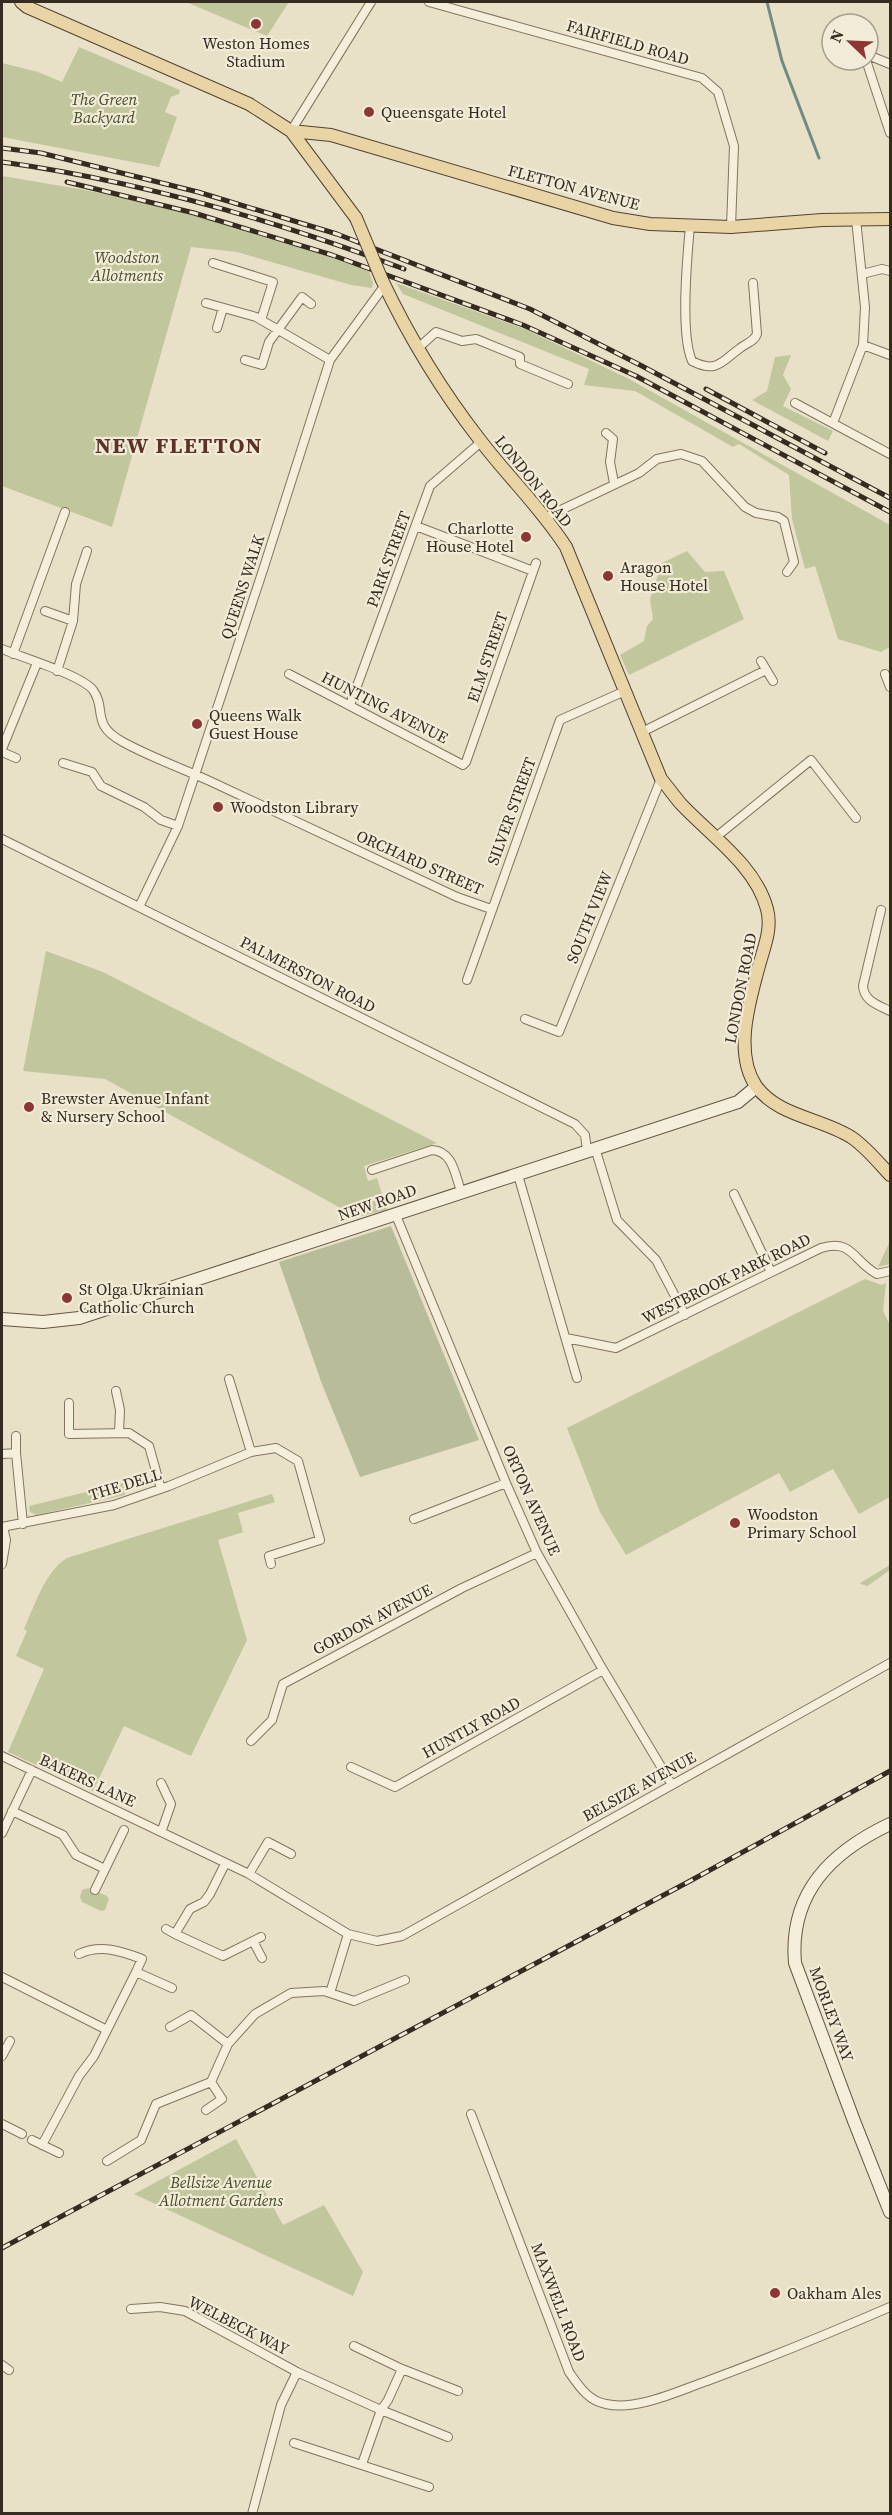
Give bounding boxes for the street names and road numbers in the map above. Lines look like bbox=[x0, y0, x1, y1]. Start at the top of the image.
street label: FAIRFIELD ROAD bbox=[564, 14, 692, 70]
street label: FLETTON AVENUE bbox=[506, 159, 643, 215]
street label: LONDON ROAD bbox=[490, 430, 578, 532]
street label: PARK STREET bbox=[360, 508, 416, 610]
street label: QUEENS WALK bbox=[215, 532, 269, 642]
street label: ELM STREET bbox=[461, 609, 513, 705]
street label: HUNTING AVENUE bbox=[318, 666, 452, 749]
street label: SILVER STREET bbox=[481, 754, 541, 868]
street label: ORCHARD STREET bbox=[353, 824, 487, 900]
street label: SOUTH VIEW bbox=[561, 867, 618, 966]
street label: PALMERSTON ROAD bbox=[236, 930, 380, 1018]
street label: LONDON ROAD bbox=[718, 931, 762, 1045]
street label: NEW ROAD bbox=[335, 1178, 419, 1226]
street label: WESTBROOK PARK ROAD bbox=[638, 1227, 814, 1329]
street label: ORTON AVENUE bbox=[498, 1441, 566, 1559]
street label: THE DELL bbox=[86, 1463, 164, 1505]
street label: GORDON AVENUE bbox=[308, 1578, 436, 1660]
street label: HUNTLY ROAD bbox=[418, 1691, 524, 1763]
street label: BELSIZE AVENUE bbox=[578, 1746, 700, 1826]
street label: BAKERS LANE bbox=[36, 1748, 140, 1812]
street label: MORLEY WAY bbox=[805, 1963, 859, 2065]
street label: MAXWELL ROAD bbox=[526, 2239, 592, 2365]
street label: WELBECK WAY bbox=[185, 2290, 293, 2360]

